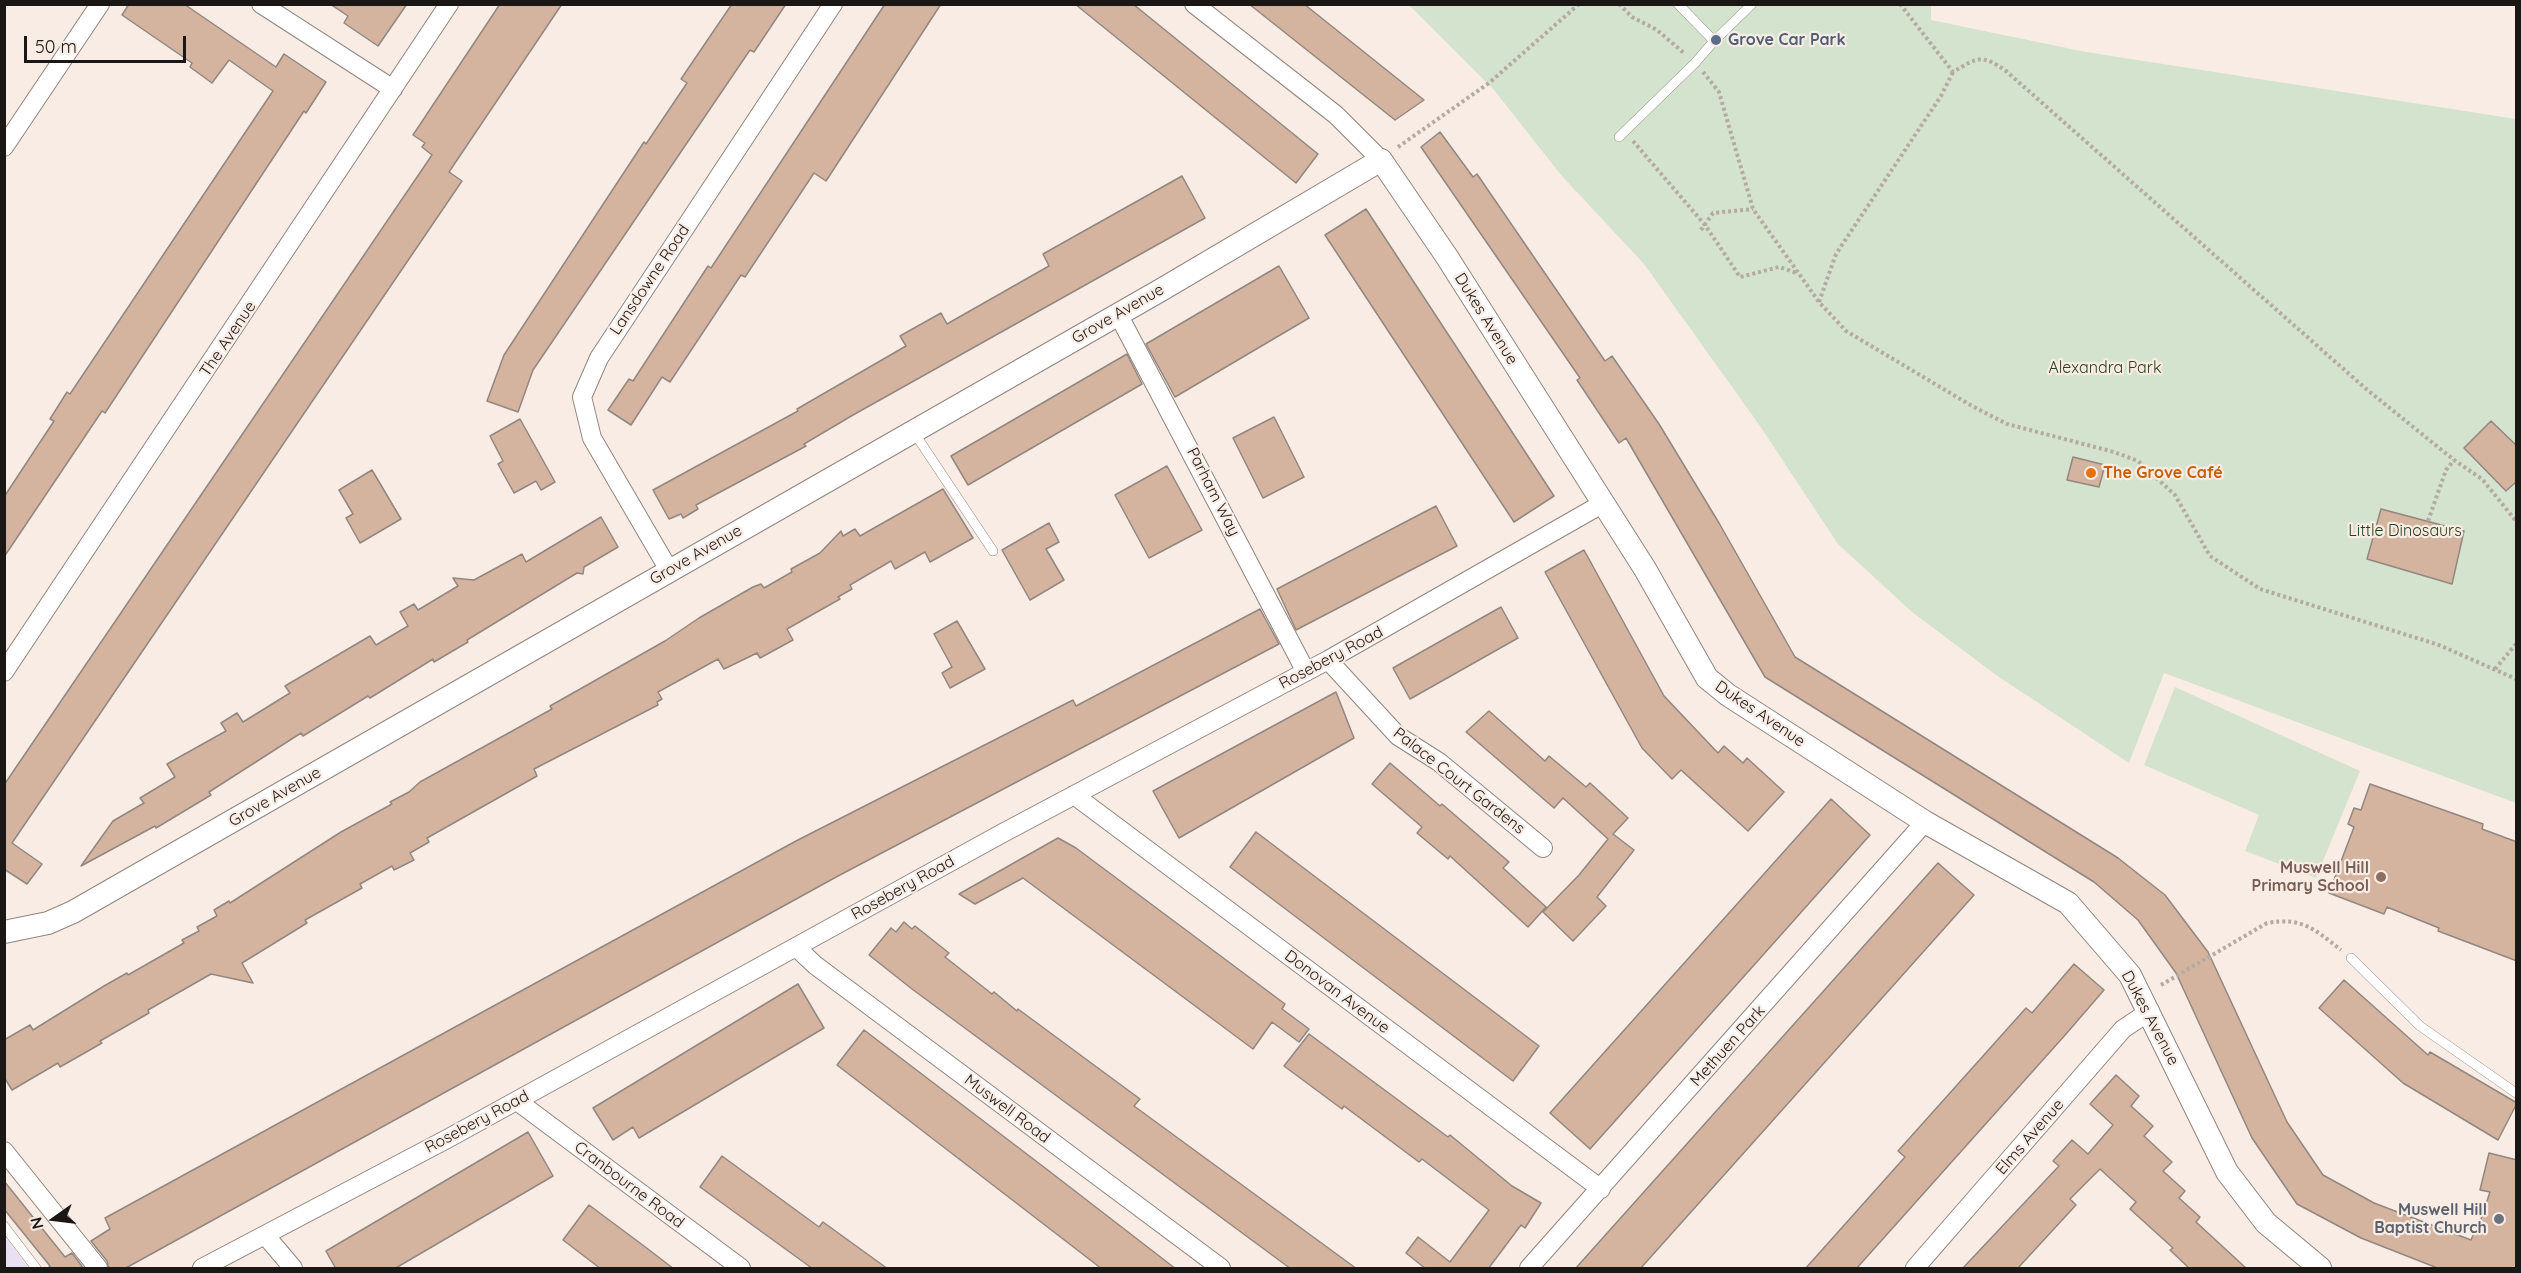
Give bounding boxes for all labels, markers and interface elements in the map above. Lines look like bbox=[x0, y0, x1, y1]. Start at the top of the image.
scale bar bbox=[27, 24, 189, 62]
place label: Grove Car Park bbox=[1728, 30, 1846, 50]
marker: Grove Car Park bbox=[1709, 33, 1723, 47]
text: 50 m bbox=[35, 35, 77, 58]
street label: Lansdowne Road bbox=[606, 221, 694, 339]
street label: Dukes Avenue bbox=[1450, 270, 1522, 368]
street label: Grove Avenue bbox=[1069, 280, 1167, 348]
street label: The Avenue bbox=[196, 298, 260, 380]
park label: Alexandra Park bbox=[2048, 358, 2162, 378]
street label: Parham Way bbox=[1182, 444, 1244, 540]
place label: The Grove Café bbox=[2103, 463, 2223, 483]
marker: The Grove Café bbox=[2084, 466, 2098, 480]
street label: Grove Avenue bbox=[647, 521, 745, 589]
park label: Little Dinosaurs bbox=[2348, 521, 2462, 541]
street label: Rosebery Road bbox=[1276, 623, 1386, 693]
street label: Dukes Avenue bbox=[1711, 677, 1809, 751]
street label: Palace Court Gardens bbox=[1389, 724, 1529, 838]
street label: Grove Avenue bbox=[226, 763, 324, 831]
street label: Rosebery Road bbox=[848, 852, 958, 924]
place label: Muswell Hill Primary School bbox=[2251, 858, 2369, 896]
marker: Muswell Hill Primary School bbox=[2374, 870, 2388, 884]
street label: Donovan Avenue bbox=[1281, 946, 1393, 1038]
street label: Dukes Avenue bbox=[2117, 967, 2183, 1069]
street label: Methuen Park bbox=[1687, 1002, 1769, 1090]
street label: Muswell Road bbox=[960, 1071, 1054, 1147]
street label: Rosebery Road bbox=[422, 1087, 532, 1157]
street label: Elms Avenue bbox=[1992, 1095, 2068, 1179]
street label: Cranbourne Road bbox=[570, 1138, 688, 1232]
north arrow bbox=[24, 1189, 84, 1249]
place label: Muswell Hill Baptist Church bbox=[2374, 1200, 2487, 1238]
marker: Muswell Hill Baptist Church bbox=[2492, 1212, 2506, 1226]
text: N bbox=[25, 1215, 48, 1231]

